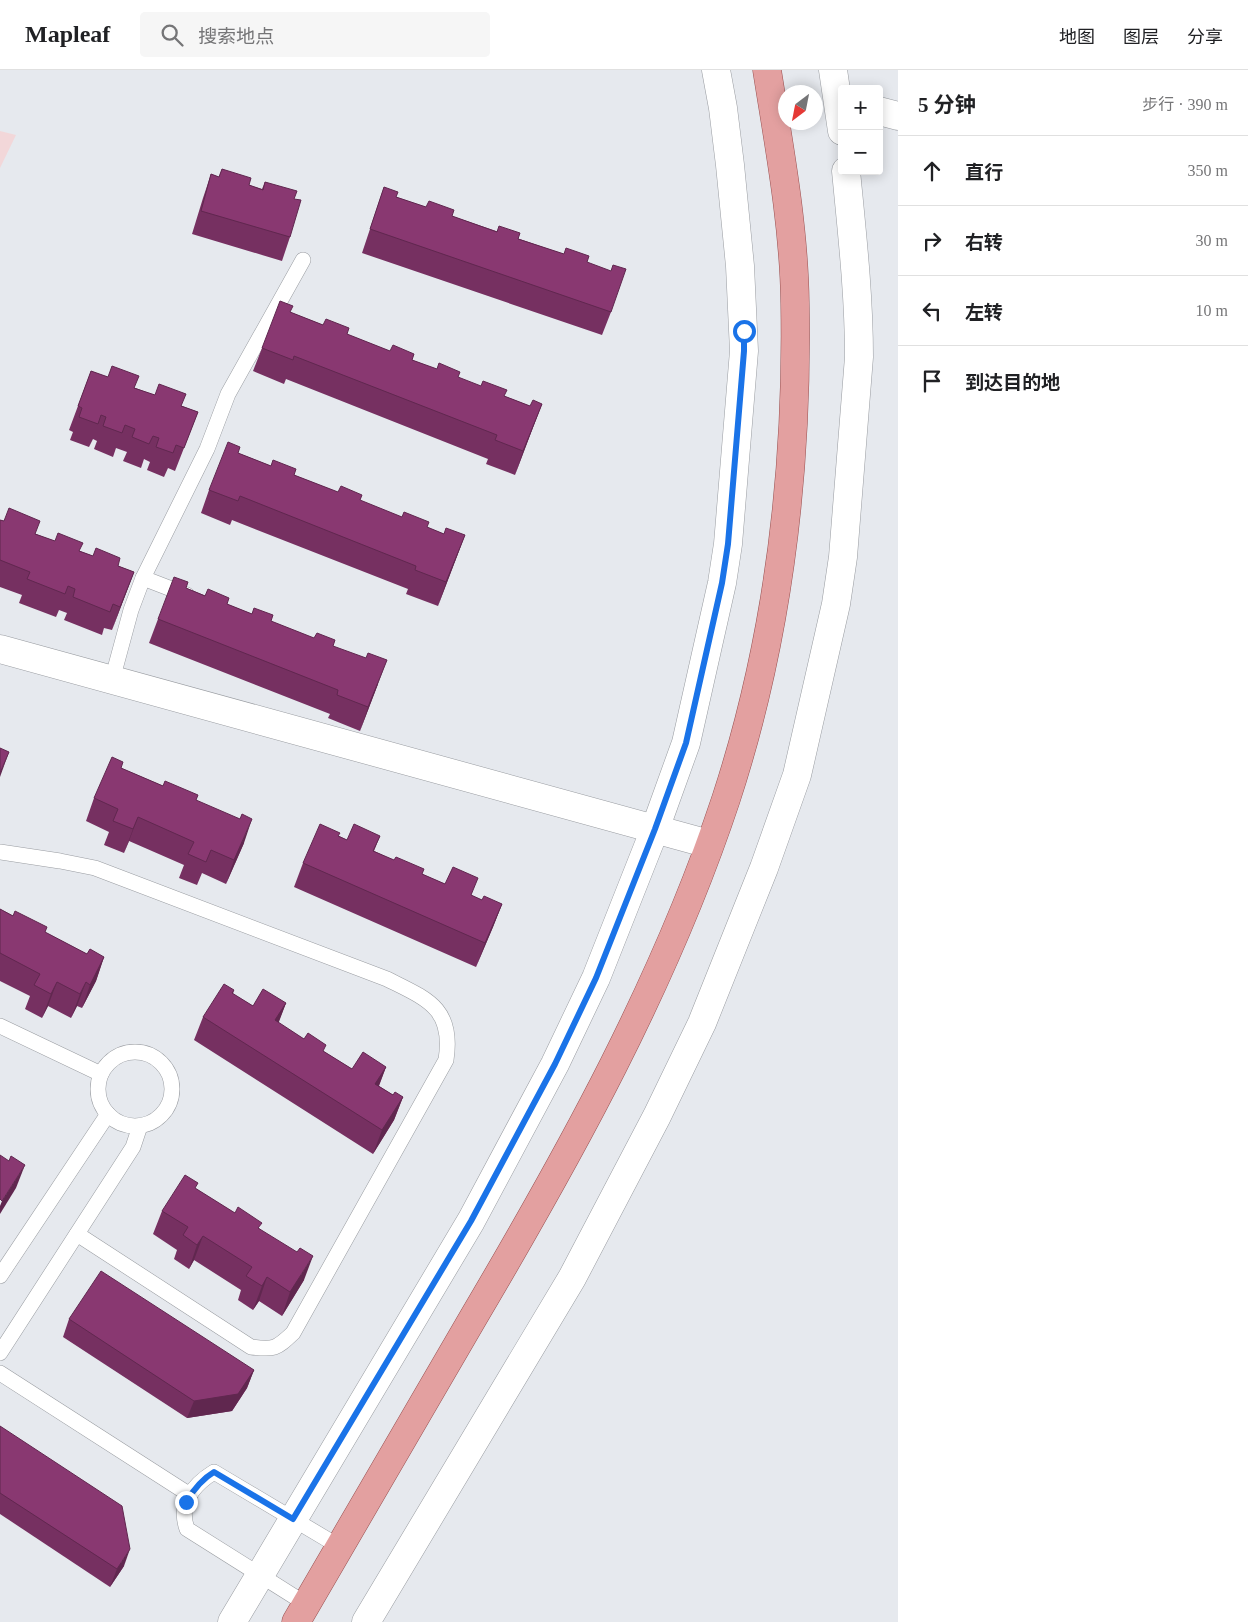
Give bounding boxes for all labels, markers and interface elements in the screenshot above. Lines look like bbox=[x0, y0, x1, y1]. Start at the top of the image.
search box bbox=[140, 12, 490, 57]
text: Mapleaf bbox=[25, 21, 110, 47]
icon: search bbox=[158, 21, 186, 49]
text: 搜索地点 bbox=[198, 26, 274, 47]
text: 地图 bbox=[1059, 27, 1095, 47]
text: 图层 bbox=[1123, 27, 1159, 47]
text: 分享 bbox=[1187, 27, 1223, 47]
north arrow bbox=[778, 85, 823, 130]
map controls bbox=[838, 85, 883, 175]
button: + bbox=[838, 85, 883, 130]
text: 5 分钟 bbox=[918, 93, 976, 117]
text: 步行 · 390 m bbox=[1142, 96, 1228, 113]
button: − bbox=[838, 130, 883, 175]
icon: ahead bbox=[918, 157, 946, 185]
text: 直行 bbox=[965, 162, 1003, 183]
text: 350 m bbox=[1188, 162, 1228, 179]
icon: right bbox=[918, 227, 946, 255]
text: 右转 bbox=[965, 232, 1003, 253]
text: 30 m bbox=[1196, 232, 1228, 249]
icon: left bbox=[918, 297, 946, 325]
text: 左转 bbox=[965, 302, 1003, 323]
text: 10 m bbox=[1196, 302, 1228, 319]
route start bbox=[733, 320, 756, 343]
icon: arrive bbox=[918, 367, 946, 395]
text: 到达目的地 bbox=[965, 372, 1060, 393]
route end bbox=[175, 1491, 198, 1514]

